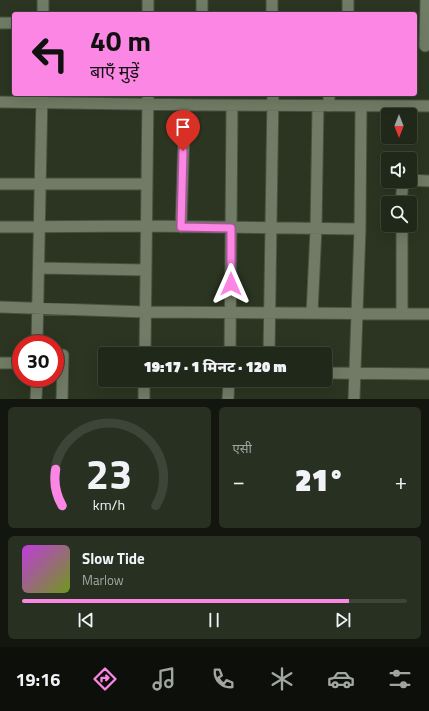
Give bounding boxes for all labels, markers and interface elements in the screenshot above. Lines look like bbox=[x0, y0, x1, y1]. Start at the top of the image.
text: 40 m bbox=[90, 19, 151, 62]
icon: left bbox=[24, 28, 76, 80]
text: बाएँ मुड़ें bbox=[90, 58, 139, 85]
north arrow bbox=[381, 108, 417, 144]
map controls bbox=[381, 108, 417, 232]
pin bbox=[166, 110, 200, 151]
icon: arrive bbox=[172, 116, 194, 138]
button: sound bbox=[381, 152, 417, 188]
button: search bbox=[381, 196, 417, 232]
position arrow bbox=[210, 263, 252, 305]
speed limit sign: 30 bbox=[12, 335, 64, 387]
text: 19:17 · 1 मिनट · 120 m bbox=[144, 355, 286, 378]
text: एसी bbox=[233, 438, 252, 458]
text: 23 bbox=[86, 441, 133, 504]
text: 21° bbox=[295, 457, 345, 503]
text: − bbox=[233, 464, 245, 498]
text: + bbox=[395, 464, 407, 498]
text: km/h bbox=[93, 493, 125, 515]
text: Slow Tide bbox=[82, 547, 145, 570]
text: Marlow bbox=[82, 570, 124, 590]
icon: previous bbox=[75, 609, 97, 631]
icon: pause bbox=[203, 609, 225, 631]
icon: next bbox=[332, 609, 354, 631]
icon: directions bbox=[91, 665, 119, 693]
icon: music bbox=[150, 665, 178, 693]
icon: phone bbox=[209, 665, 237, 693]
icon: climate bbox=[268, 665, 296, 693]
icon: car bbox=[327, 665, 355, 693]
icon: filters bbox=[386, 665, 414, 693]
text: 19:16 bbox=[15, 666, 60, 693]

